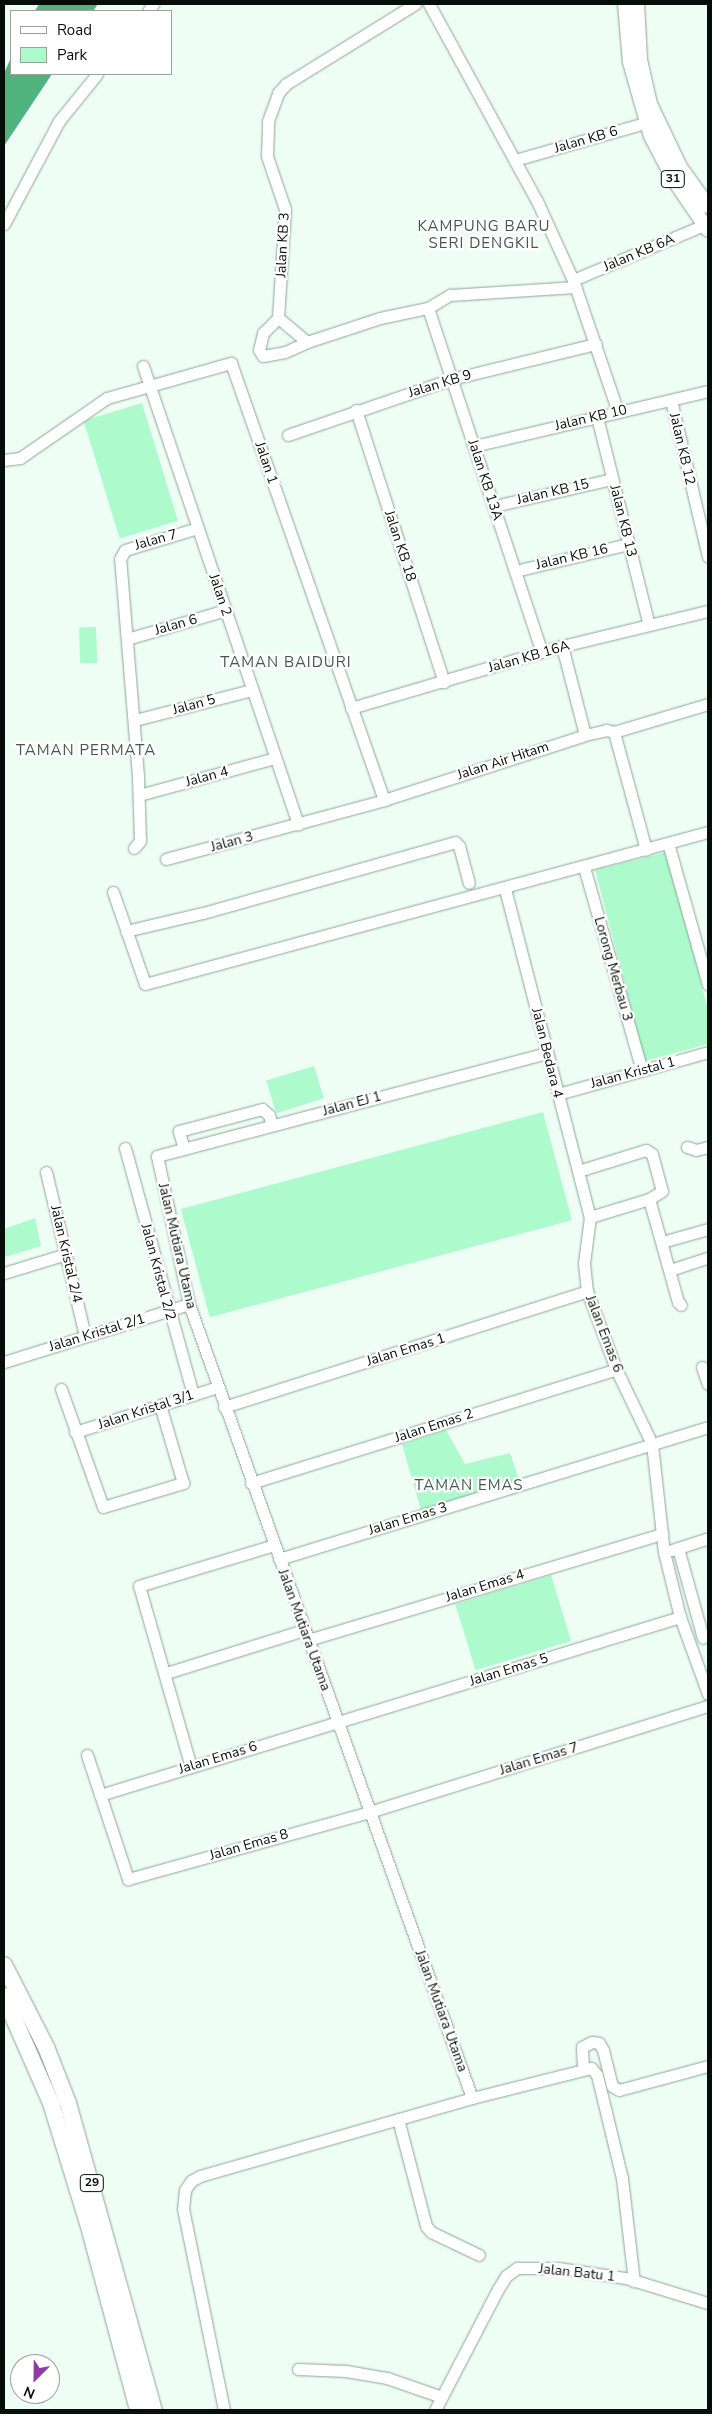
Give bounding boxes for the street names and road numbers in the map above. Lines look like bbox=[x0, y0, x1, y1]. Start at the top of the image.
street label: Jalan KB 6 bbox=[552, 123, 620, 157]
road number: 31 bbox=[660, 170, 686, 188]
street label: Jalan KB 3 bbox=[273, 212, 293, 278]
street label: Jalan KB 6A bbox=[601, 231, 677, 275]
street label: Jalan KB 9 bbox=[406, 366, 474, 402]
street label: Jalan KB 10 bbox=[553, 402, 629, 434]
street label: Jalan KB 12 bbox=[666, 411, 698, 487]
street label: Jalan KB 13A bbox=[464, 438, 506, 522]
street label: Jalan 1 bbox=[251, 440, 281, 486]
street label: Jalan KB 15 bbox=[515, 476, 591, 508]
street label: Jalan KB 13 bbox=[606, 483, 640, 559]
street label: Jalan KB 18 bbox=[381, 508, 419, 584]
street label: Jalan 7 bbox=[133, 526, 179, 554]
street label: Jalan KB 16 bbox=[534, 541, 610, 573]
street label: Jalan 2 bbox=[205, 572, 235, 618]
street label: Jalan 6 bbox=[153, 611, 199, 639]
street label: Jalan KB 16A bbox=[486, 637, 572, 677]
street label: Jalan 5 bbox=[171, 691, 217, 719]
street label: Jalan Air Hitam bbox=[455, 738, 551, 784]
street label: Jalan 4 bbox=[184, 763, 230, 791]
street label: Jalan 3 bbox=[209, 828, 255, 856]
street label: Lorong Merbau 3 bbox=[590, 915, 636, 1023]
street label: Jalan Bedara 4 bbox=[528, 1006, 566, 1100]
street label: Jalan Kristal 1 bbox=[589, 1054, 677, 1092]
street label: Jalan EJ 1 bbox=[321, 1088, 383, 1120]
street label: Jalan Mutiara Utama bbox=[154, 1182, 200, 1310]
street label: Jalan Kristal 2/4 bbox=[47, 1204, 85, 1304]
street label: Jalan Kristal 2/2 bbox=[137, 1222, 179, 1322]
street label: Jalan Emas 6 bbox=[582, 1293, 626, 1375]
street label: Jalan Kristal 2/1 bbox=[47, 1310, 147, 1356]
street label: Jalan Emas 1 bbox=[365, 1330, 447, 1370]
street label: Jalan Kristal 3/1 bbox=[96, 1387, 196, 1433]
street label: Jalan Emas 2 bbox=[393, 1405, 475, 1447]
street label: Jalan Emas 3 bbox=[367, 1499, 449, 1539]
street label: Jalan Emas 4 bbox=[444, 1566, 526, 1606]
street label: Jalan Mutiara Utama bbox=[274, 1567, 334, 1693]
street label: Jalan Emas 5 bbox=[468, 1650, 550, 1690]
street label: Jalan Emas 6 bbox=[177, 1738, 259, 1778]
street label: Jalan Emas 7 bbox=[498, 1739, 580, 1779]
street label: Jalan Emas 8 bbox=[208, 1826, 290, 1864]
street label: Jalan Mutiara Utama bbox=[411, 1948, 471, 2074]
road number: 29 bbox=[80, 2174, 104, 2192]
street label: Jalan Batu 1 bbox=[538, 2261, 616, 2285]

